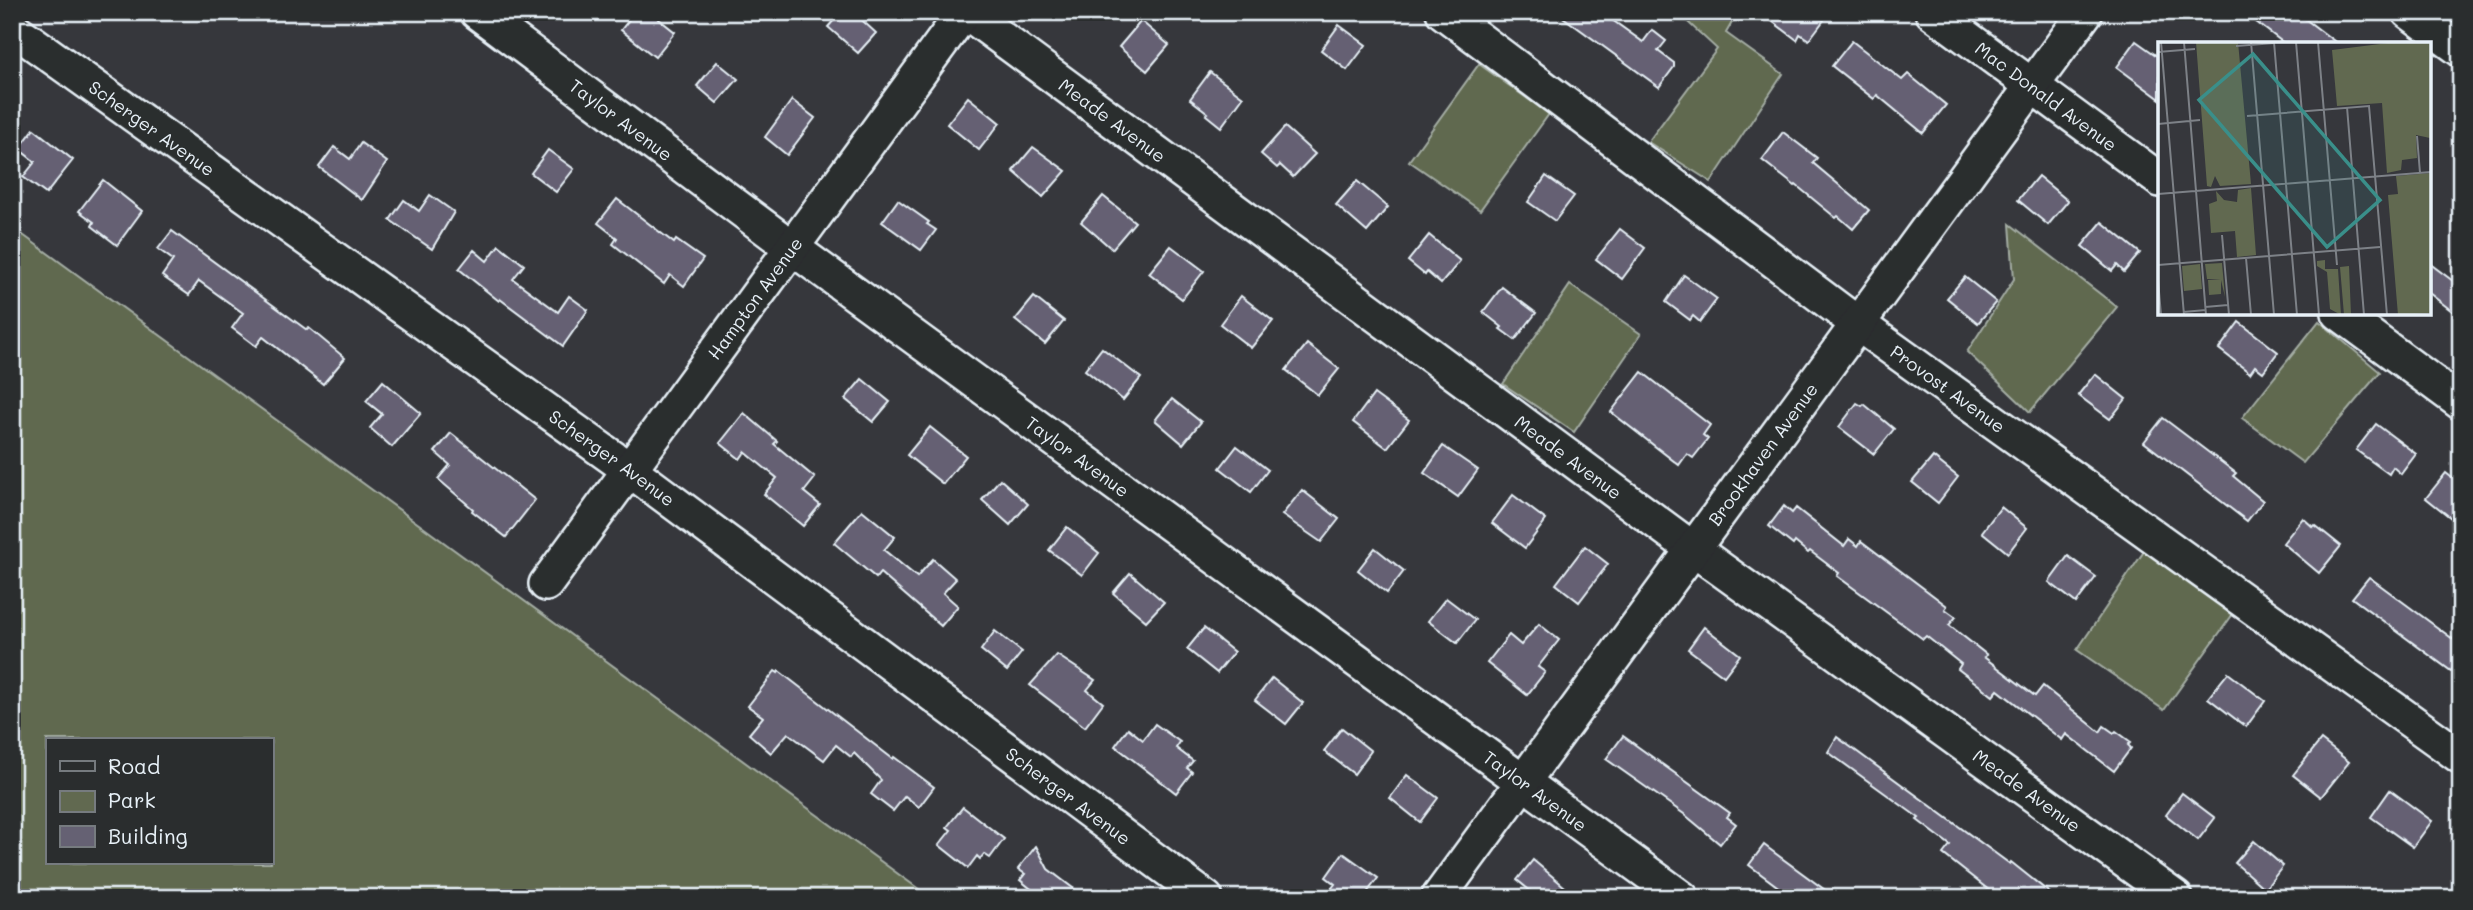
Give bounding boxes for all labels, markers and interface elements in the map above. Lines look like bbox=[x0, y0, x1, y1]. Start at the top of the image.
street label: Mac Donald Avenue bbox=[1971, 36, 2122, 156]
inset map bbox=[2158, 42, 2431, 315]
street label: Taylor Avenue bbox=[565, 73, 678, 166]
street label: Meade Avenue bbox=[1054, 73, 1171, 168]
street label: Scherger Avenue bbox=[84, 75, 220, 181]
street label: Hampton Avenue bbox=[702, 232, 808, 364]
street label: Provost Avenue bbox=[1886, 339, 2010, 438]
street label: Brookhaven Avenue bbox=[1702, 378, 1823, 530]
street label: Scherger Avenue bbox=[544, 404, 680, 511]
street label: Taylor Avenue bbox=[1021, 410, 1134, 502]
street label: Meade Avenue bbox=[1510, 410, 1627, 505]
legend bbox=[46, 738, 273, 864]
street label: Scherger Avenue bbox=[1001, 741, 1136, 850]
street label: Meade Avenue bbox=[1968, 743, 2086, 837]
street label: Taylor Avenue bbox=[1479, 745, 1592, 837]
text: Road bbox=[108, 752, 160, 779]
text: Park bbox=[108, 786, 156, 813]
text: Building bbox=[108, 822, 188, 849]

